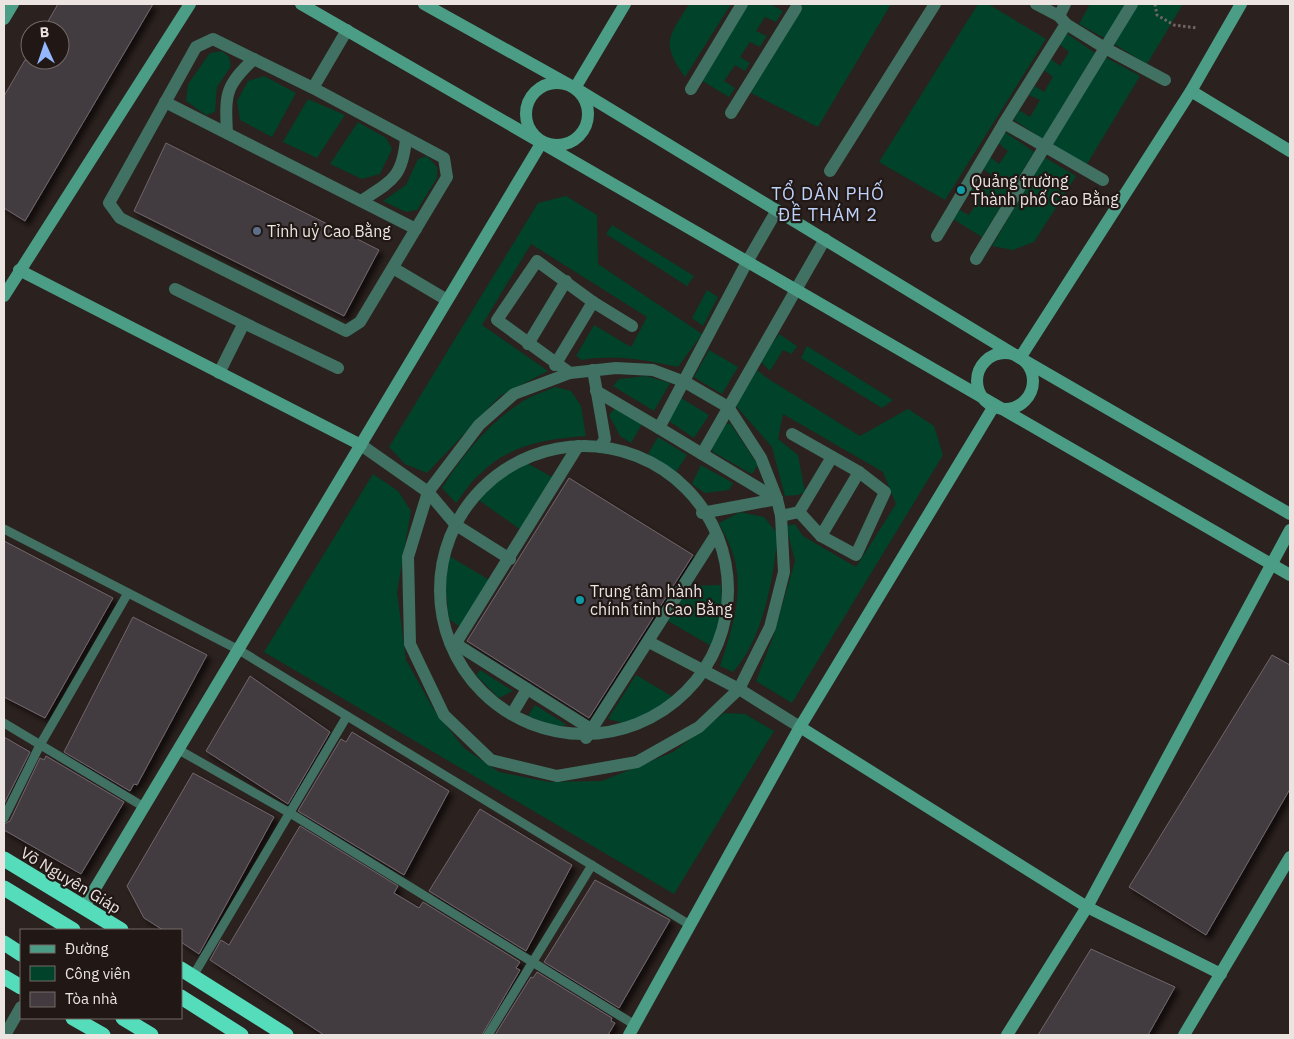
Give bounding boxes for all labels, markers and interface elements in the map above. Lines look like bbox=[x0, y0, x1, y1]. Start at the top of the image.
north arrow bbox=[20, 20, 70, 70]
text: B bbox=[39, 23, 49, 41]
place label: Quảng trường Thành phố Cao Bằng bbox=[971, 171, 1119, 209]
district label: TỔ DÂN PHỐ ĐỀ THÁM 2 bbox=[771, 179, 885, 226]
marker: Quảng trường Thành phố Cao Bằng bbox=[955, 184, 967, 196]
place label: Tỉnh uỷ Cao Bằng bbox=[267, 221, 391, 241]
marker: Tỉnh uỷ Cao Bằng bbox=[251, 225, 263, 237]
place label: Trung tâm hành chính tỉnh Cao Bằng bbox=[590, 581, 733, 619]
marker: Trung tâm hành chính tỉnh Cao Bằng bbox=[574, 594, 586, 606]
street label: Võ Nguyên Giáp bbox=[17, 842, 125, 918]
legend bbox=[20, 929, 182, 1019]
text: Đường bbox=[65, 939, 109, 958]
text: Công viên bbox=[65, 964, 131, 983]
text: Tòa nhà bbox=[65, 989, 118, 1008]

